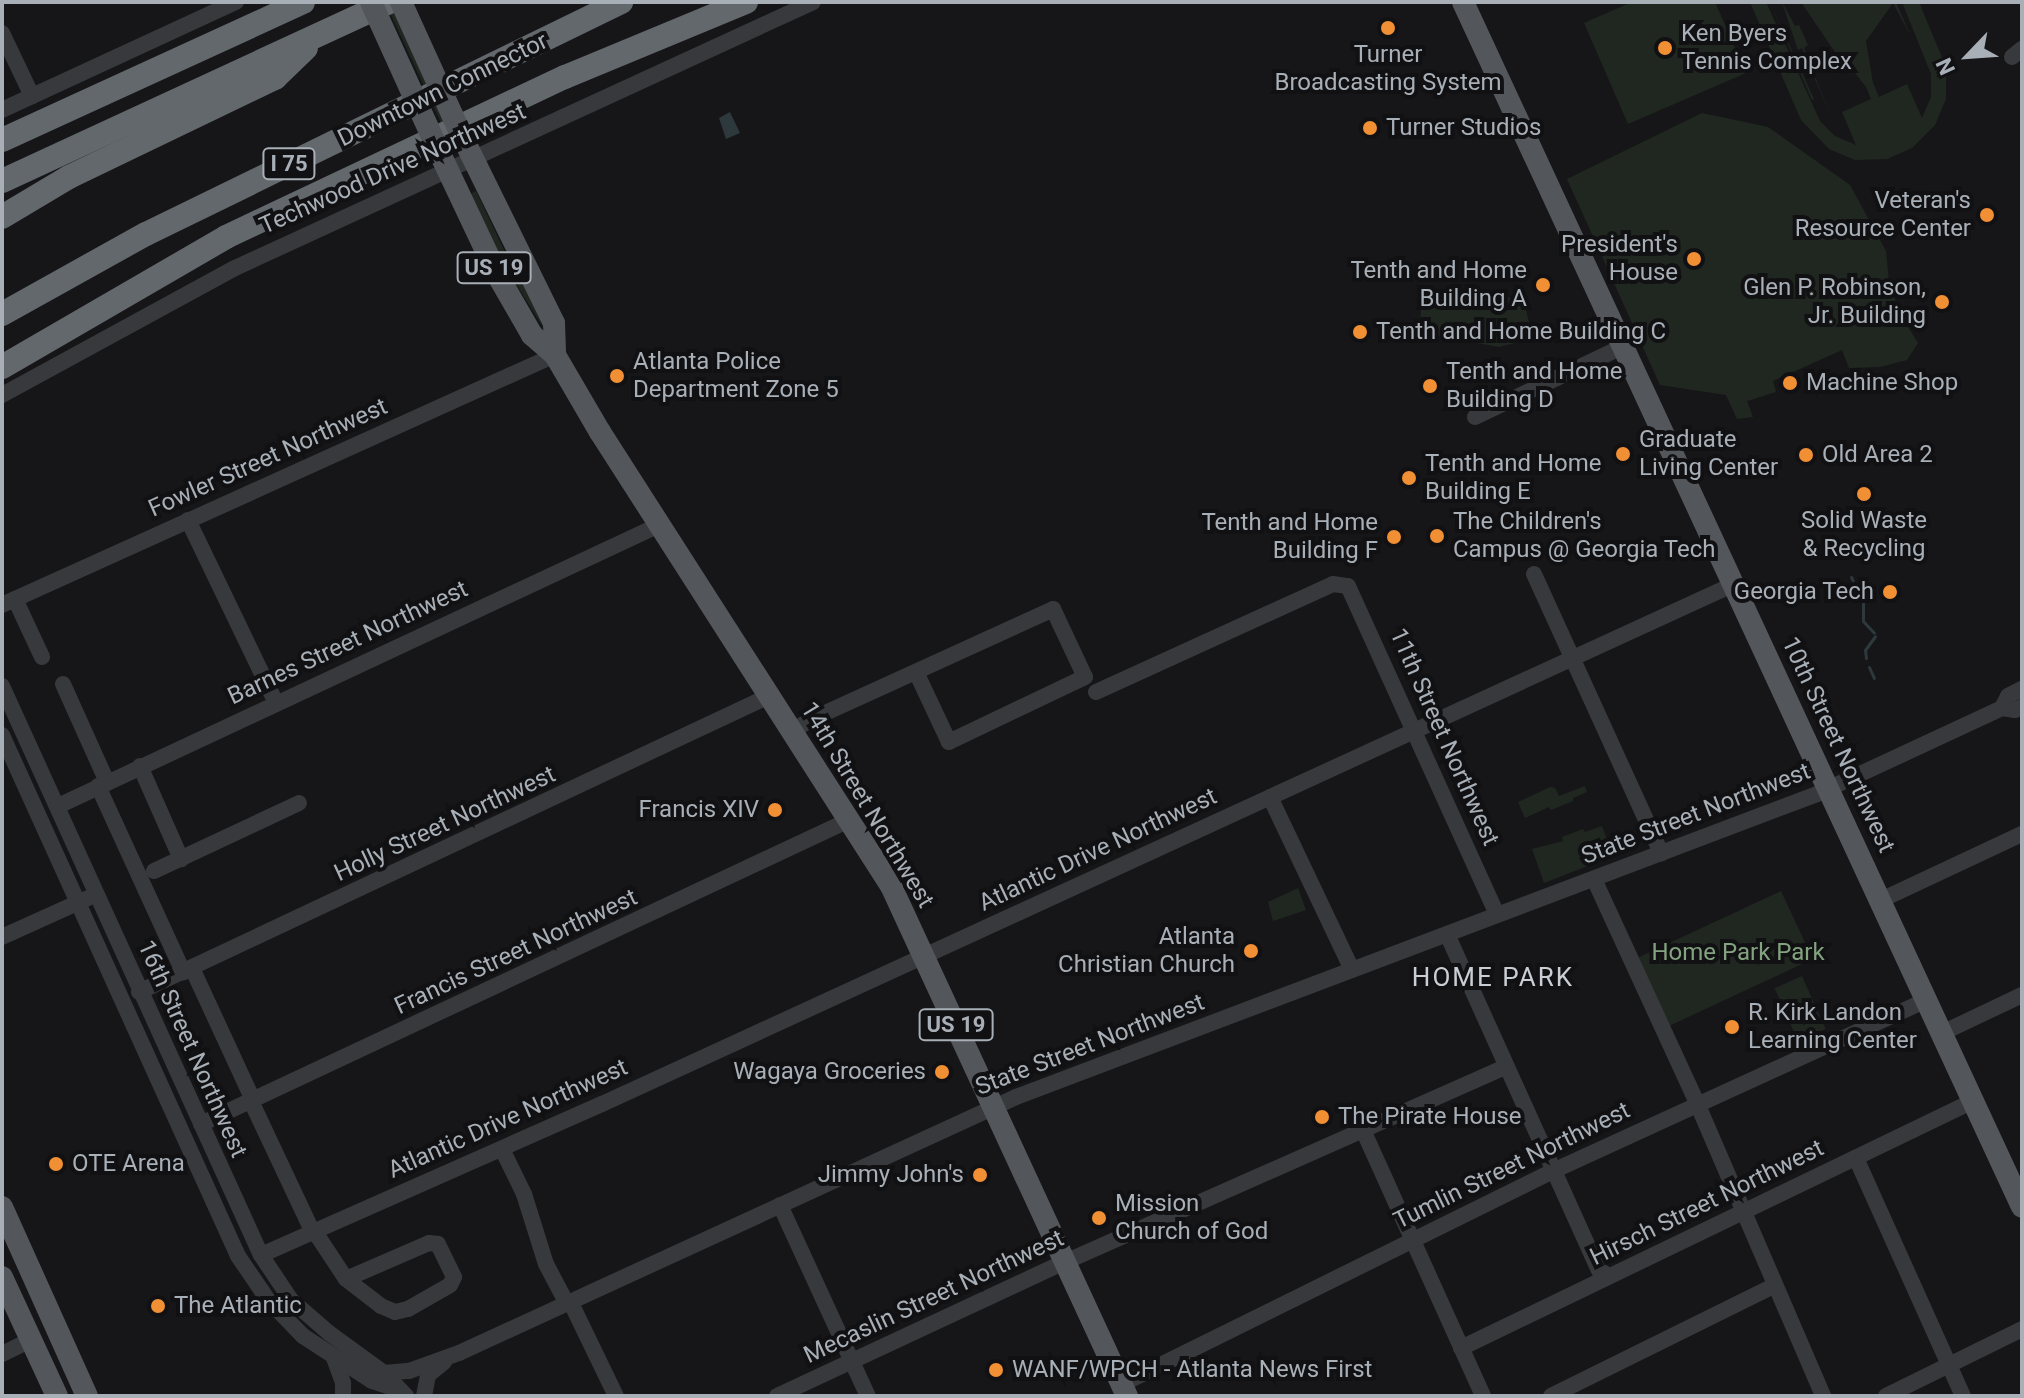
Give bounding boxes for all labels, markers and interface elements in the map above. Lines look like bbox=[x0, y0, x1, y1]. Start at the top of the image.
north arrow bbox=[1928, 16, 2008, 96]
marker: Turner Broadcasting System bbox=[1379, 19, 1397, 37]
place label: Ken Byers Tennis Complex bbox=[1681, 20, 1852, 76]
street label: Downtown Connector bbox=[333, 27, 553, 153]
marker: Ken Byers Tennis Complex bbox=[1656, 39, 1674, 57]
place label: Turner Broadcasting System bbox=[1274, 41, 1502, 97]
text: N bbox=[1931, 54, 1960, 79]
street label: Techwood Drive Northwest bbox=[256, 97, 530, 241]
place label: Turner Studios bbox=[1386, 114, 1541, 142]
marker: Turner Studios bbox=[1361, 119, 1379, 137]
road number: I 75 bbox=[261, 146, 317, 182]
place label: Veteran's Resource Center bbox=[1795, 187, 1971, 243]
marker: Veteran's Resource Center bbox=[1978, 206, 1996, 224]
place label: President's House bbox=[1561, 231, 1678, 287]
road number: US 19 bbox=[456, 250, 532, 286]
marker: President's House bbox=[1685, 250, 1703, 268]
place label: Tenth and Home Building A bbox=[1350, 257, 1527, 313]
place label: Glen P. Robinson, Jr. Building bbox=[1743, 274, 1926, 330]
marker: Tenth and Home Building A bbox=[1534, 276, 1552, 294]
marker: Glen P. Robinson, Jr. Building bbox=[1933, 293, 1951, 311]
place label: Tenth and Home Building C bbox=[1376, 318, 1666, 346]
marker: Tenth and Home Building C bbox=[1351, 323, 1369, 341]
place label: Atlanta Police Department Zone 5 bbox=[633, 348, 839, 404]
place label: Tenth and Home Building D bbox=[1446, 358, 1623, 414]
marker: Atlanta Police Department Zone 5 bbox=[608, 367, 626, 385]
place label: Machine Shop bbox=[1806, 369, 1958, 397]
marker: Machine Shop bbox=[1781, 374, 1799, 392]
marker: Tenth and Home Building D bbox=[1421, 377, 1439, 395]
street label: Fowler Street Northwest bbox=[144, 392, 392, 524]
place label: Graduate Living Center bbox=[1639, 426, 1778, 482]
place label: Old Area 2 bbox=[1822, 441, 1933, 469]
marker: Graduate Living Center bbox=[1614, 445, 1632, 463]
marker: Old Area 2 bbox=[1797, 446, 1815, 464]
place label: Tenth and Home Building E bbox=[1425, 450, 1602, 506]
marker: Tenth and Home Building E bbox=[1400, 469, 1418, 487]
marker: Solid Waste & Recycling bbox=[1855, 485, 1873, 503]
place label: Solid Waste & Recycling bbox=[1801, 507, 1927, 563]
place label: The Children's Campus @ Georgia Tech bbox=[1453, 508, 1716, 564]
place label: Tenth and Home Building F bbox=[1201, 509, 1378, 565]
marker: The Children's Campus @ Georgia Tech bbox=[1428, 527, 1446, 545]
marker: Tenth and Home Building F bbox=[1385, 528, 1403, 546]
street label: Barnes Street Northwest bbox=[223, 575, 473, 711]
place label: Georgia Tech bbox=[1733, 578, 1874, 606]
marker: Georgia Tech bbox=[1881, 583, 1899, 601]
street label: 11th Street Northwest bbox=[1383, 624, 1505, 850]
street label: 10th Street Northwest bbox=[1775, 632, 1901, 858]
street label: 14th Street Northwest bbox=[794, 697, 940, 913]
street label: State Street Northwest bbox=[1578, 757, 1814, 871]
street label: Holly Street Northwest bbox=[330, 760, 560, 888]
street label: Atlantic Drive Northwest bbox=[974, 782, 1222, 918]
place label: Francis XIV bbox=[638, 796, 759, 824]
marker: Francis XIV bbox=[766, 801, 784, 819]
street label: Francis Street Northwest bbox=[390, 883, 642, 1021]
place label: Atlanta Christian Church bbox=[1058, 923, 1235, 979]
street label: 16th Street Northwest bbox=[131, 936, 253, 1162]
park label: Home Park Park bbox=[1651, 939, 1825, 967]
marker: Atlanta Christian Church bbox=[1242, 942, 1260, 960]
district label: HOME PARK bbox=[1412, 962, 1574, 994]
street label: State Street Northwest bbox=[972, 988, 1208, 1102]
place label: R. Kirk Landon Learning Center bbox=[1748, 999, 1917, 1055]
road number: US 19 bbox=[918, 1007, 994, 1043]
marker: R. Kirk Landon Learning Center bbox=[1723, 1018, 1741, 1036]
street label: Atlantic Drive Northwest bbox=[384, 1053, 632, 1185]
place label: Wagaya Groceries bbox=[733, 1058, 926, 1086]
marker: Wagaya Groceries bbox=[933, 1063, 951, 1081]
street label: Tumlin Street Northwest bbox=[1389, 1096, 1635, 1236]
place label: The Pirate House bbox=[1338, 1103, 1522, 1131]
marker: The Pirate House bbox=[1313, 1108, 1331, 1126]
street label: Hirsch Street Northwest bbox=[1586, 1134, 1828, 1272]
place label: OTE Arena bbox=[72, 1150, 185, 1178]
marker: OTE Arena bbox=[47, 1155, 65, 1173]
place label: Jimmy John's bbox=[818, 1161, 964, 1189]
marker: Jimmy John's bbox=[971, 1166, 989, 1184]
place label: Mission Church of God bbox=[1115, 1190, 1268, 1246]
marker: Mission Church of God bbox=[1090, 1209, 1108, 1227]
street label: Mecaslin Street Northwest bbox=[799, 1224, 1069, 1370]
place label: The Atlantic bbox=[174, 1292, 302, 1320]
marker: The Atlantic bbox=[149, 1297, 167, 1315]
place label: WANF/WPCH - Atlanta News First bbox=[1012, 1356, 1372, 1384]
marker: WANF/WPCH - Atlanta News First bbox=[987, 1361, 1005, 1379]

